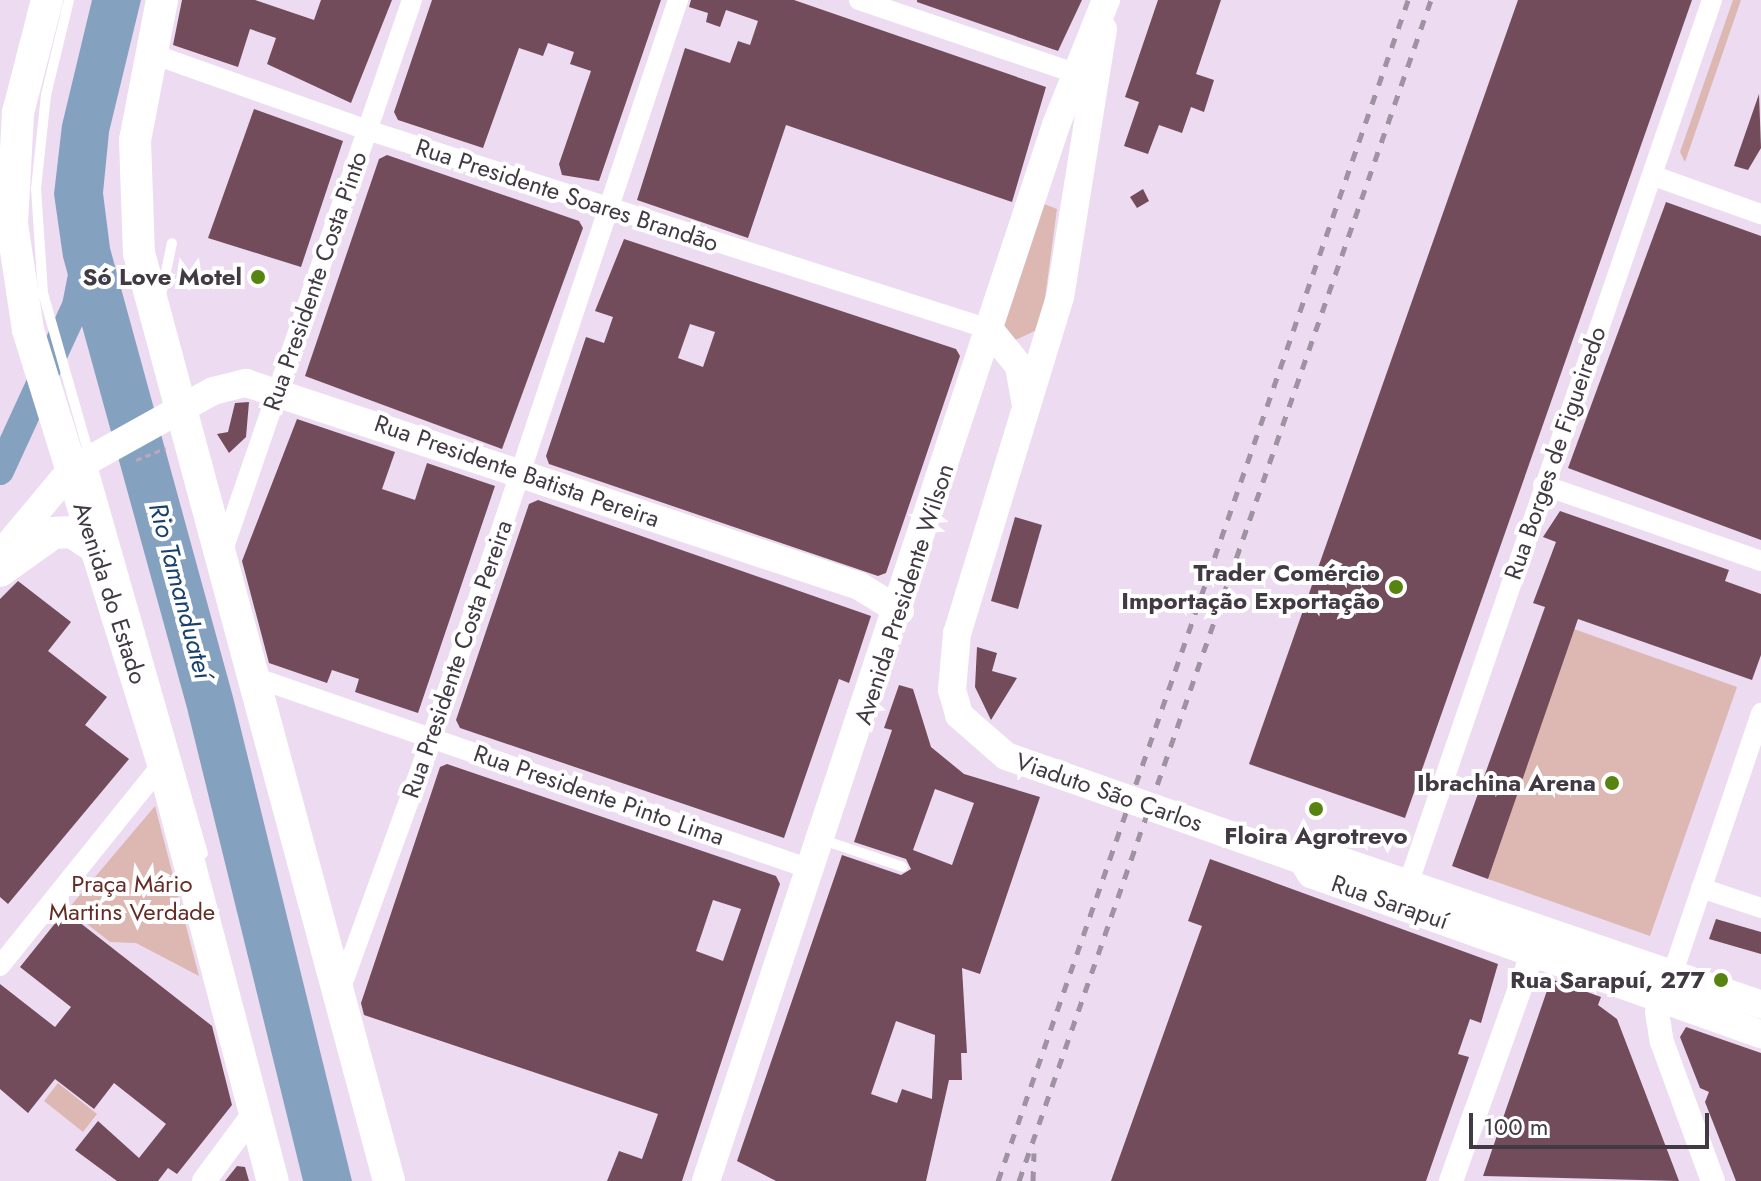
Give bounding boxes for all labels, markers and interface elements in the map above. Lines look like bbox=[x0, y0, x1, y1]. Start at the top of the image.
street label: Rua Presidente Soares Brandão bbox=[412, 132, 722, 258]
street label: Rua Presidente Costa Pinto bbox=[257, 148, 373, 414]
place label: Só Love Motel bbox=[83, 263, 242, 291]
marker: Só Love Motel bbox=[249, 268, 267, 286]
street label: Rua Borges de Figueiredo bbox=[1498, 323, 1612, 583]
street label: Rua Presidente Batista Pereira bbox=[371, 409, 663, 533]
street label: Avenida Presidente Wilson bbox=[848, 460, 960, 728]
street label: Avenida do Estado bbox=[67, 498, 153, 688]
water label: Rio Tamanduateí bbox=[142, 500, 218, 682]
street label: Rua Presidente Costa Pereira bbox=[396, 516, 518, 802]
place label: Trader Comércio Importação Exportação bbox=[1121, 559, 1380, 615]
marker: Trader Comércio Importação Exportação bbox=[1387, 578, 1405, 596]
street label: Rua Presidente Pinto Lima bbox=[470, 739, 728, 851]
street label: Viaduto São Carlos bbox=[1012, 747, 1206, 837]
place label: Ibrachina Arena bbox=[1417, 769, 1596, 797]
marker: Ibrachina Arena bbox=[1603, 774, 1621, 792]
marker: Floira Agrotrevo bbox=[1307, 800, 1325, 818]
place label: Floira Agrotrevo bbox=[1224, 822, 1408, 850]
street label: Rua Sarapuí bbox=[1328, 869, 1452, 935]
park label: Praça Mário Martins Verdade bbox=[49, 870, 215, 926]
place label: Rua Sarapuí, 277 bbox=[1510, 966, 1705, 994]
marker: Rua Sarapuí, 277 bbox=[1712, 971, 1730, 989]
scale bar bbox=[1473, 1097, 1713, 1147]
text: 100 m bbox=[1483, 1109, 1549, 1144]

